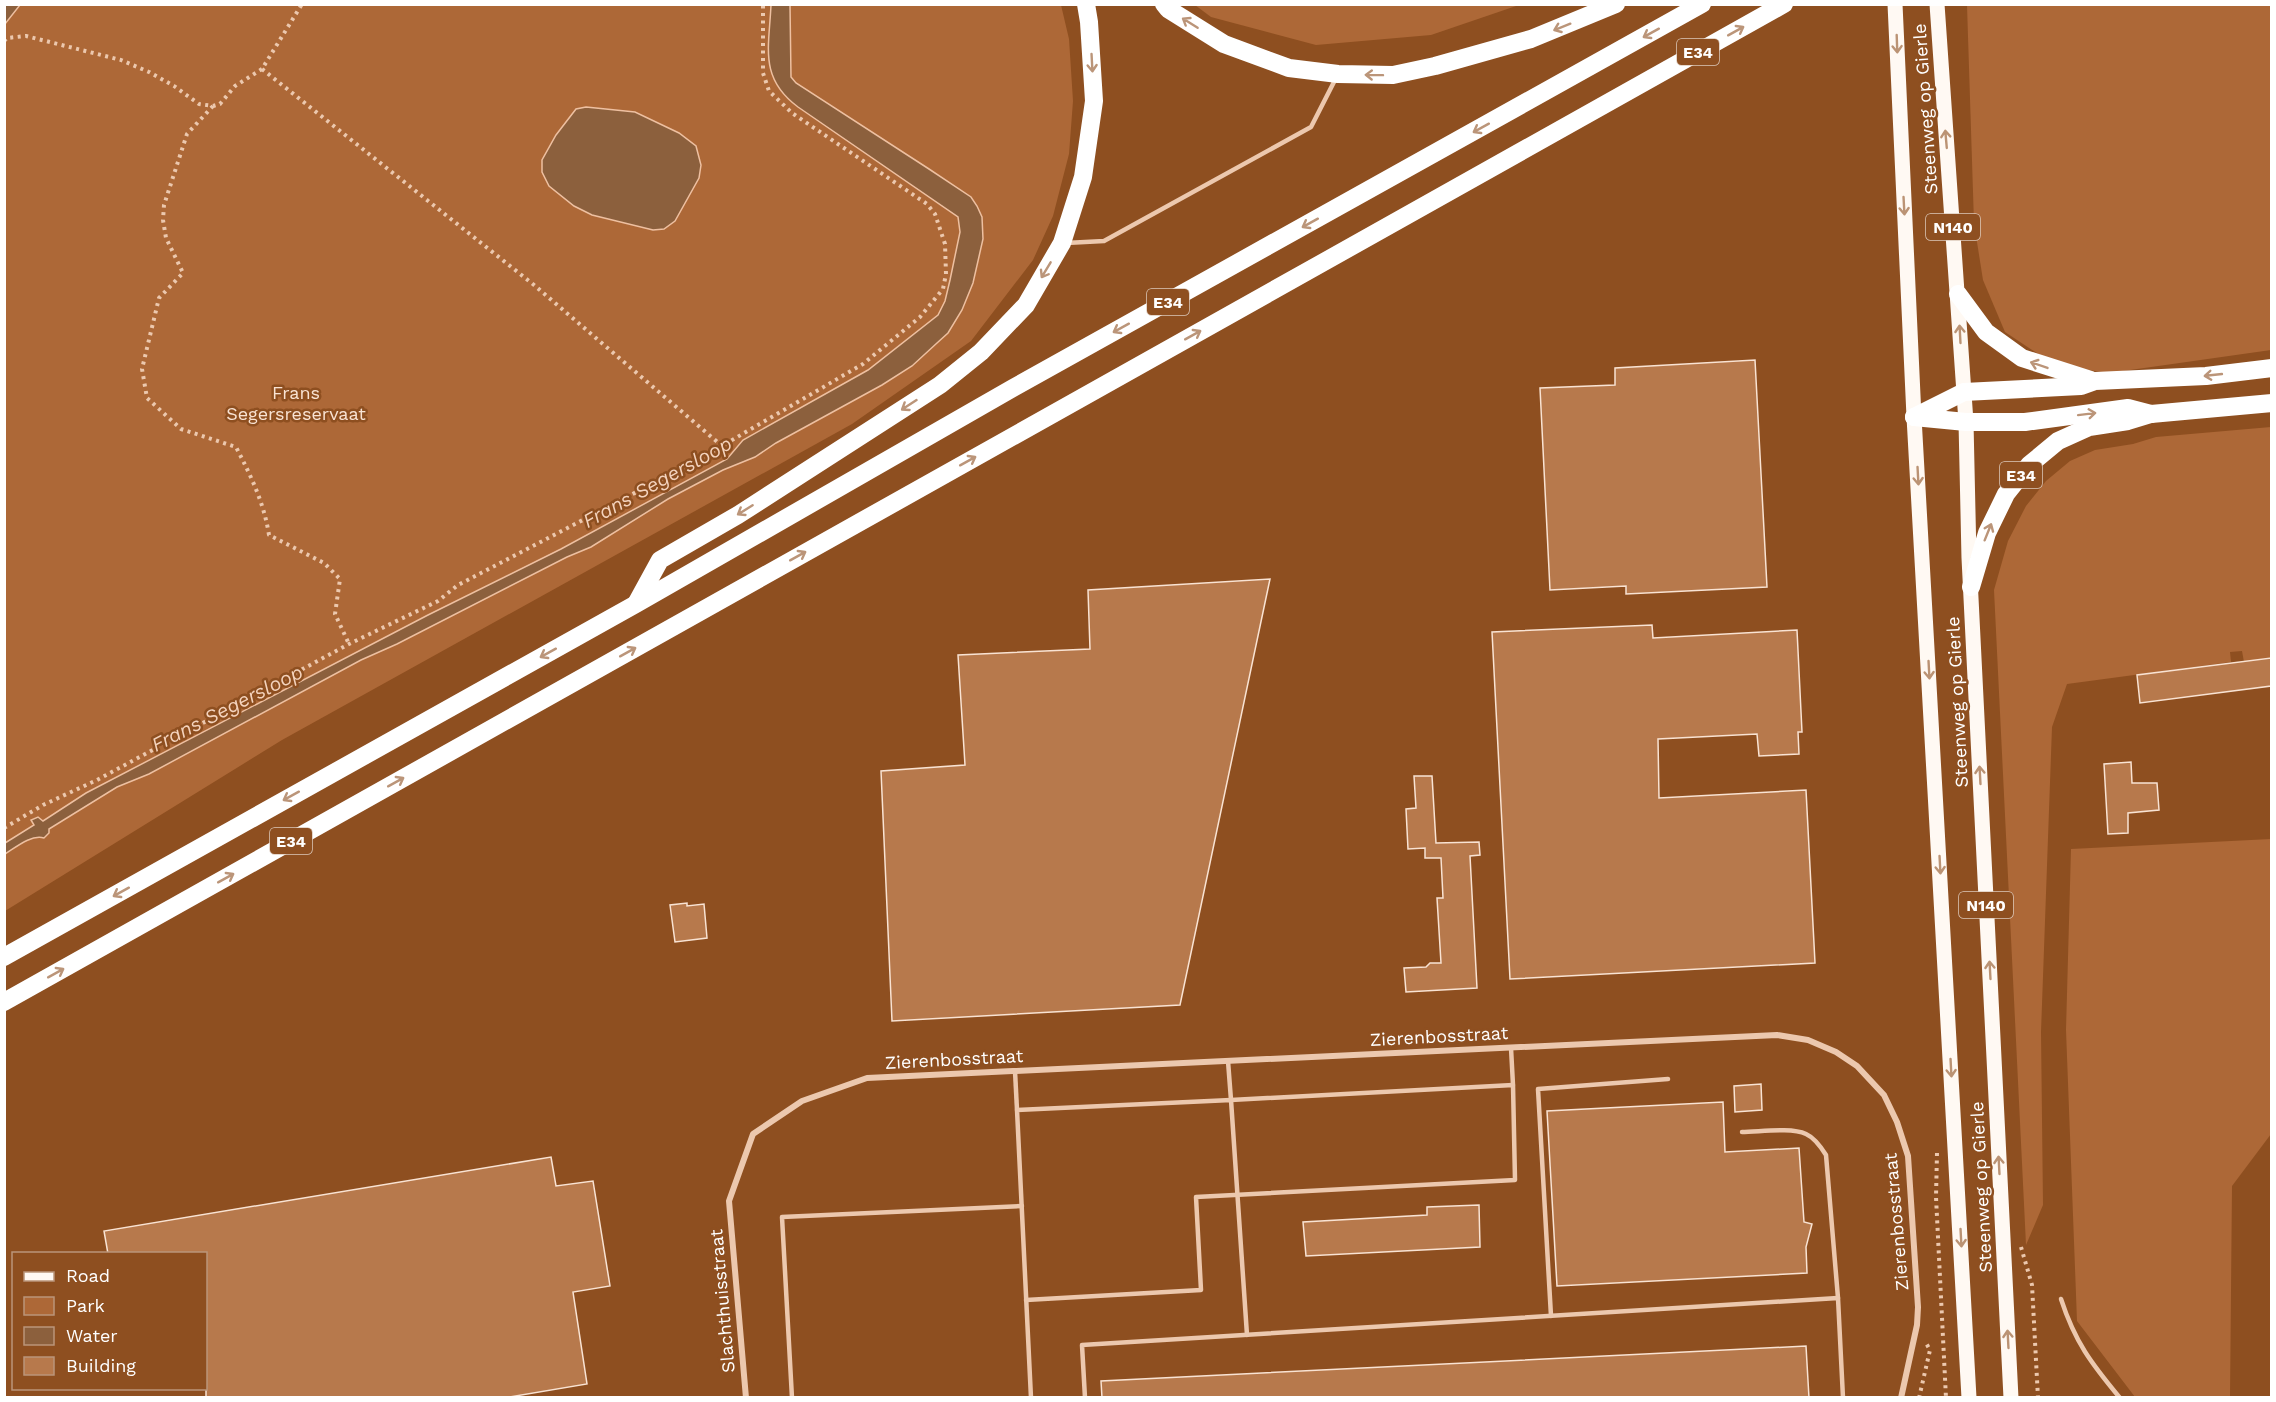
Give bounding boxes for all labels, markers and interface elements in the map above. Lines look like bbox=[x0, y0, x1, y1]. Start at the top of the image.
one-way arrow bbox=[1181, 16, 1198, 29]
one-way arrow bbox=[1553, 22, 1571, 33]
street label: Steenweg op Gierle bbox=[1909, 23, 1941, 195]
one-way arrow bbox=[1727, 25, 1744, 37]
one-way arrow bbox=[1643, 27, 1660, 39]
one-way arrow bbox=[1891, 34, 1902, 54]
road number: E34 bbox=[1677, 39, 1719, 65]
one-way arrow bbox=[1086, 52, 1097, 72]
one-way arrow bbox=[1364, 69, 1384, 81]
one-way arrow bbox=[1473, 122, 1490, 134]
one-way arrow bbox=[1940, 130, 1951, 150]
one-way arrow bbox=[1899, 195, 1910, 215]
road number: N140 bbox=[1926, 214, 1980, 240]
one-way arrow bbox=[1302, 217, 1319, 229]
one-way arrow bbox=[1040, 261, 1052, 278]
road number: E34 bbox=[1147, 289, 1189, 315]
one-way arrow bbox=[1113, 322, 1130, 334]
one-way arrow bbox=[1955, 324, 1966, 344]
one-way arrow bbox=[1184, 329, 1201, 341]
one-way arrow bbox=[2030, 358, 2049, 369]
one-way arrow bbox=[2204, 370, 2224, 381]
park label: Frans Segersreservaat bbox=[226, 382, 366, 424]
one-way arrow bbox=[901, 399, 918, 411]
one-way arrow bbox=[2076, 408, 2096, 419]
water label: Frans Segersloop bbox=[578, 431, 736, 533]
one-way arrow bbox=[959, 455, 976, 467]
road number: E34 bbox=[2000, 462, 2042, 488]
one-way arrow bbox=[1912, 465, 1923, 485]
one-way arrow bbox=[737, 504, 753, 516]
one-way arrow bbox=[1983, 523, 1994, 541]
one-way arrow bbox=[789, 550, 806, 562]
street label: Steenweg op Gierle bbox=[1942, 616, 1972, 788]
one-way arrow bbox=[619, 646, 636, 658]
one-way arrow bbox=[540, 647, 557, 659]
water label: Frans Segersloop bbox=[147, 659, 307, 757]
one-way arrow bbox=[1923, 660, 1934, 680]
one-way arrow bbox=[1974, 766, 1985, 786]
one-way arrow bbox=[386, 776, 404, 787]
one-way arrow bbox=[283, 790, 300, 802]
road number: E34 bbox=[270, 828, 312, 854]
one-way arrow bbox=[1934, 855, 1945, 875]
one-way arrow bbox=[217, 871, 234, 883]
one-way arrow bbox=[113, 886, 130, 898]
road number: N140 bbox=[1959, 892, 2013, 918]
one-way arrow bbox=[1984, 961, 1995, 981]
one-way arrow bbox=[46, 967, 64, 978]
street label: Zierenbosstraat bbox=[1369, 1022, 1509, 1050]
street label: Zierenbosstraat bbox=[884, 1045, 1024, 1073]
one-way arrow bbox=[1946, 1058, 1957, 1078]
street label: Steenweg op Gierle bbox=[1966, 1101, 1996, 1273]
street label: Zierenbosstraat bbox=[1879, 1152, 1912, 1292]
one-way arrow bbox=[1994, 1155, 2005, 1175]
one-way arrow bbox=[1955, 1227, 1966, 1247]
street label: Slachthuisstraat bbox=[705, 1228, 739, 1374]
legend bbox=[12, 1252, 207, 1390]
text: Road bbox=[66, 1265, 110, 1286]
text: Park bbox=[66, 1295, 105, 1316]
text: Water bbox=[66, 1325, 118, 1346]
one-way arrow bbox=[2002, 1330, 2013, 1350]
text: Building bbox=[66, 1355, 136, 1376]

